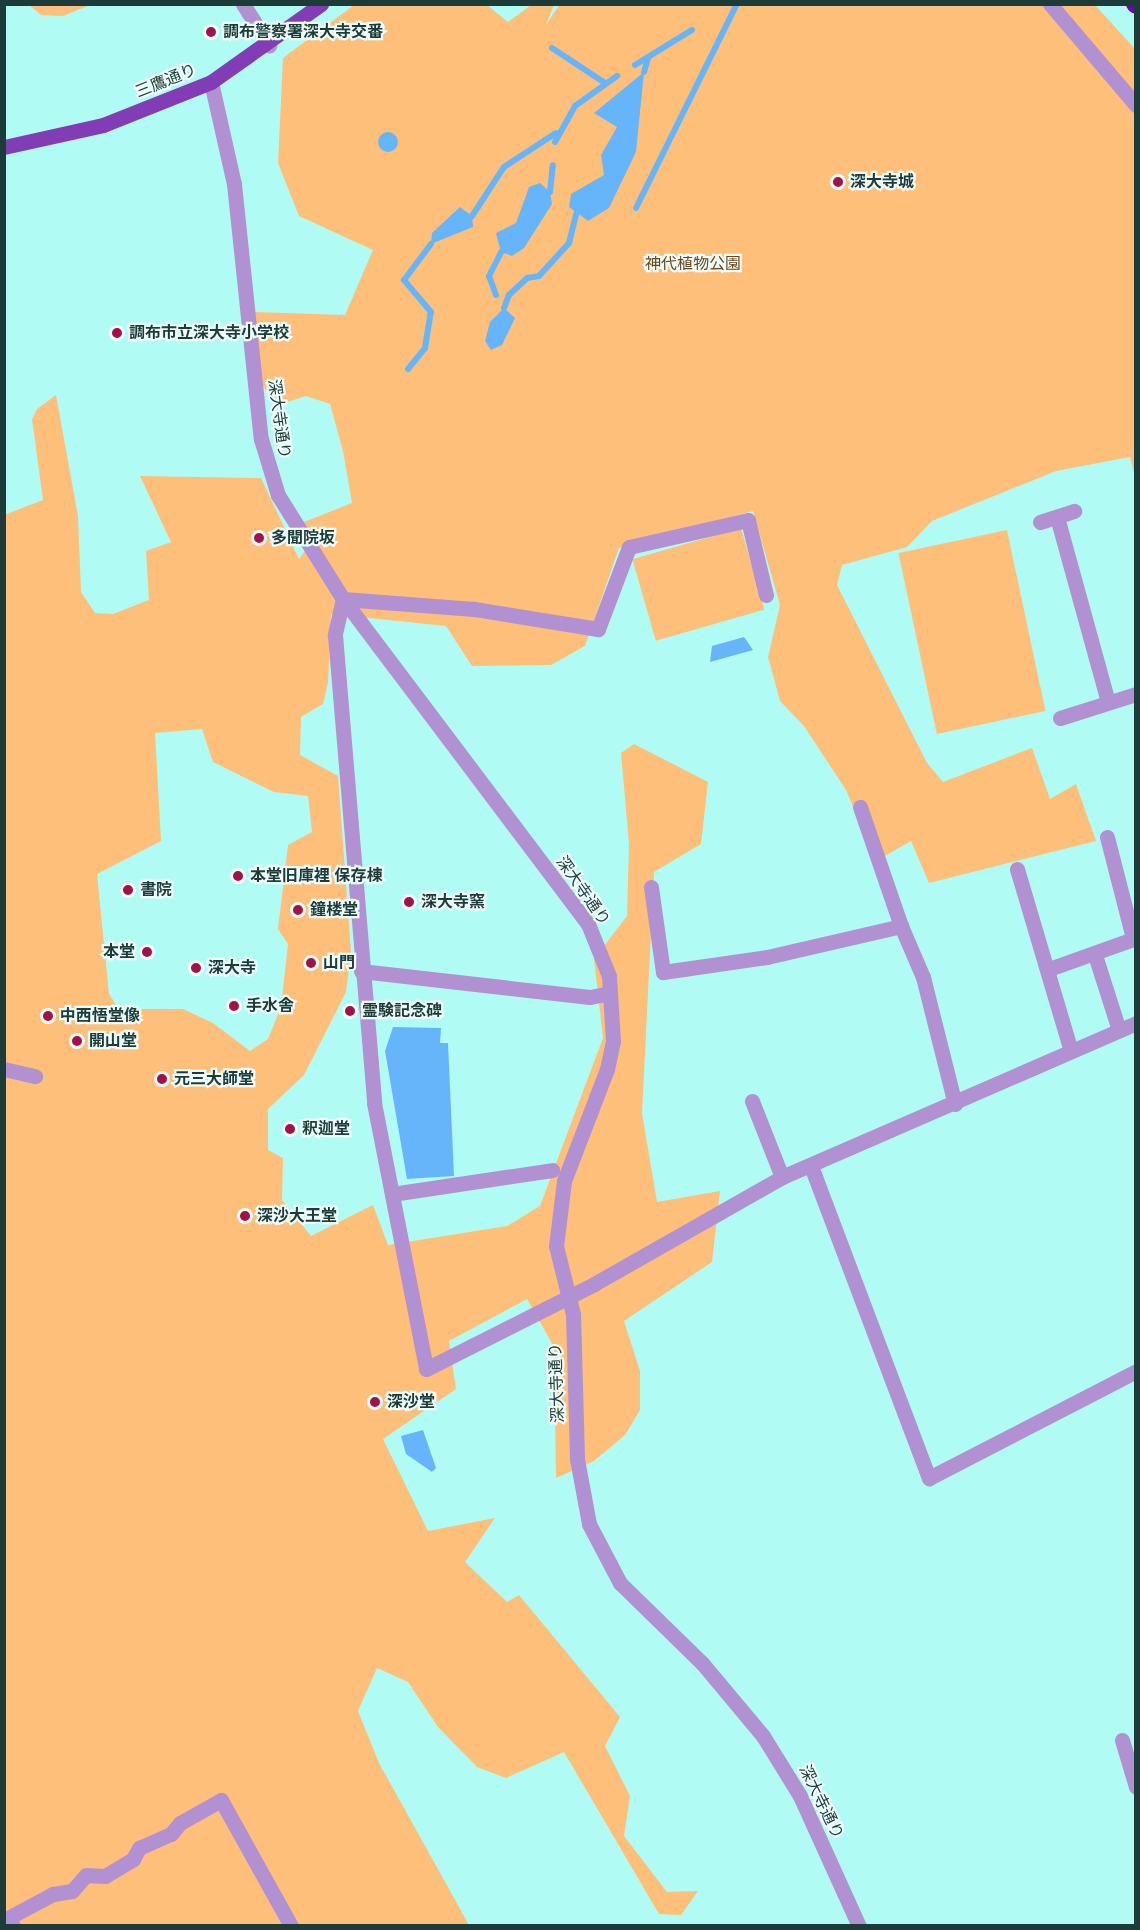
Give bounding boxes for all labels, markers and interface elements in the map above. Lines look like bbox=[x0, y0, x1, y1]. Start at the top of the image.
place label: 調布警察署深大寺交番 bbox=[223, 22, 383, 42]
marker: 調布警察署深大寺交番 bbox=[204, 25, 218, 39]
street label: 三鷹通り bbox=[133, 60, 199, 102]
place label: 深大寺城 bbox=[850, 172, 914, 192]
marker: 深大寺城 bbox=[831, 175, 845, 189]
park label: 神代植物公園 bbox=[645, 254, 741, 274]
place label: 調布市立深大寺小学校 bbox=[129, 323, 289, 343]
marker: 調布市立深大寺小学校 bbox=[110, 326, 124, 340]
street label: 深大寺通り bbox=[264, 378, 294, 460]
place label: 多聞院坂 bbox=[271, 528, 335, 548]
marker: 多聞院坂 bbox=[252, 531, 266, 545]
street label: 深大寺通り bbox=[552, 853, 614, 929]
place label: 本堂旧庫裡 保存棟 bbox=[250, 866, 383, 886]
marker: 本堂旧庫裡 保存棟 bbox=[231, 869, 245, 883]
place label: 書院 bbox=[140, 880, 172, 900]
marker: 書院 bbox=[121, 883, 135, 897]
place label: 深大寺窯 bbox=[421, 892, 485, 912]
marker: 深大寺窯 bbox=[402, 895, 416, 909]
place label: 鐘楼堂 bbox=[310, 900, 358, 920]
marker: 鐘楼堂 bbox=[291, 903, 305, 917]
place label: 本堂 bbox=[103, 942, 135, 962]
marker: 本堂 bbox=[140, 945, 154, 959]
place label: 山門 bbox=[323, 953, 355, 973]
marker: 山門 bbox=[304, 956, 318, 970]
place label: 深大寺 bbox=[208, 958, 256, 978]
marker: 深大寺 bbox=[189, 961, 203, 975]
place label: 手水舎 bbox=[246, 996, 294, 1016]
marker: 手水舎 bbox=[227, 999, 241, 1013]
place label: 霊験記念碑 bbox=[362, 1001, 442, 1021]
marker: 霊験記念碑 bbox=[343, 1004, 357, 1018]
place label: 中西悟堂像 bbox=[60, 1006, 140, 1026]
marker: 中西悟堂像 bbox=[41, 1009, 55, 1023]
place label: 開山堂 bbox=[89, 1031, 137, 1051]
marker: 開山堂 bbox=[70, 1034, 84, 1048]
place label: 元三大師堂 bbox=[174, 1069, 254, 1089]
marker: 元三大師堂 bbox=[155, 1072, 169, 1086]
place label: 釈迦堂 bbox=[302, 1119, 350, 1139]
marker: 釈迦堂 bbox=[283, 1122, 297, 1136]
place label: 深沙大王堂 bbox=[257, 1206, 337, 1226]
marker: 深沙大王堂 bbox=[238, 1209, 252, 1223]
street label: 深大寺通り bbox=[546, 1343, 568, 1423]
place label: 深沙堂 bbox=[387, 1392, 435, 1412]
marker: 深沙堂 bbox=[368, 1395, 382, 1409]
street label: 深大寺通り bbox=[795, 1762, 847, 1842]

